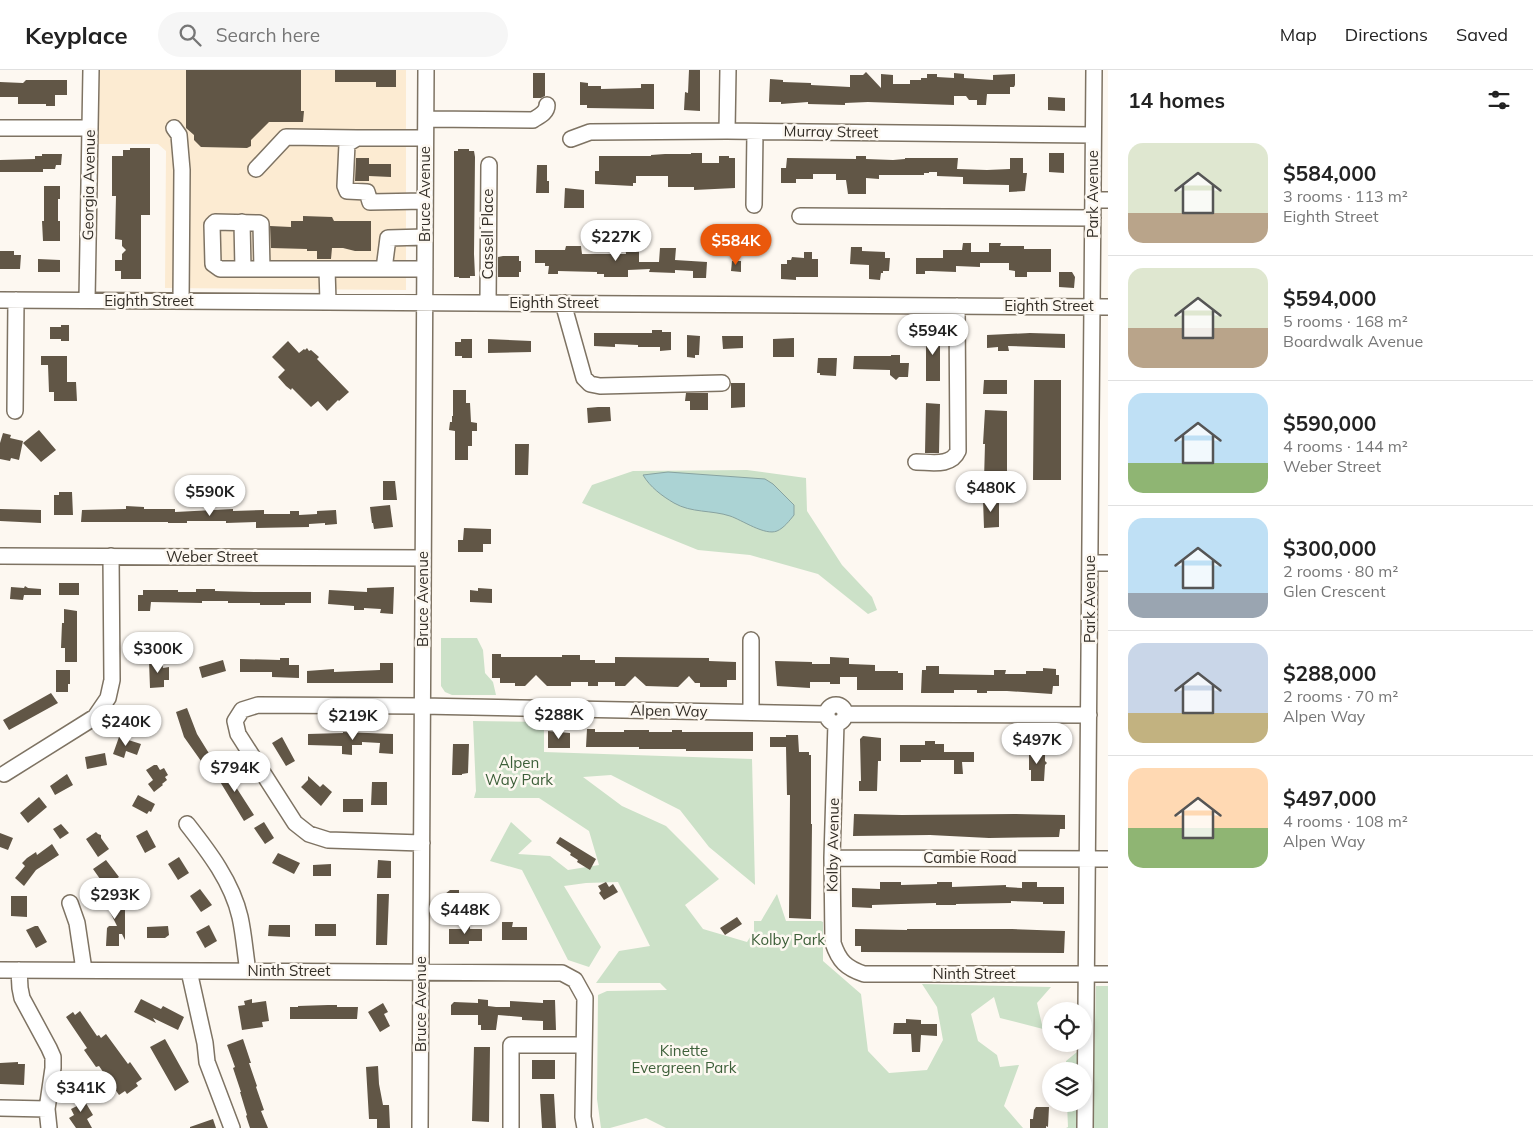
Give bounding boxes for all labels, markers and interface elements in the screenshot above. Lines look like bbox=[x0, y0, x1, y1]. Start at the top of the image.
search box bbox=[158, 12, 508, 57]
text: Keyplace bbox=[25, 20, 128, 50]
icon: search bbox=[176, 21, 204, 49]
text: Search here bbox=[216, 23, 320, 47]
text: Map bbox=[1280, 23, 1317, 46]
text: Directions bbox=[1345, 23, 1428, 46]
text: Saved bbox=[1456, 23, 1508, 46]
icon: filters bbox=[1485, 86, 1513, 114]
text: 14 homes bbox=[1128, 87, 1225, 113]
street label: Murray Street bbox=[784, 121, 878, 142]
street label: Georgia Avenue bbox=[78, 129, 99, 241]
street label: Bruce Avenue bbox=[415, 146, 434, 242]
street label: Park Avenue bbox=[1083, 150, 1102, 238]
text: $584,000 bbox=[1283, 160, 1376, 186]
icon: home bbox=[1168, 163, 1228, 223]
text: 3 rooms · 113 m² bbox=[1283, 186, 1408, 206]
street label: Cassell Place bbox=[478, 189, 497, 279]
text: Eighth Street bbox=[1283, 206, 1379, 226]
pin: $227K bbox=[581, 220, 651, 262]
pin: $584K bbox=[701, 224, 771, 266]
text: $227K bbox=[591, 226, 641, 246]
text: $584K bbox=[711, 230, 761, 250]
text: $594,000 bbox=[1283, 285, 1376, 311]
icon: home bbox=[1168, 288, 1228, 348]
street label: Eighth Street bbox=[104, 291, 194, 310]
street label: Eighth Street bbox=[509, 293, 599, 312]
street label: Eighth Street bbox=[1004, 296, 1094, 315]
text: 5 rooms · 168 m² bbox=[1283, 311, 1408, 331]
pin: $594K bbox=[898, 314, 968, 356]
text: $594K bbox=[908, 320, 958, 340]
text: Boardwalk Avenue bbox=[1283, 331, 1423, 351]
text: $590,000 bbox=[1283, 410, 1376, 436]
icon: home bbox=[1168, 413, 1228, 473]
text: 4 rooms · 144 m² bbox=[1283, 436, 1408, 456]
text: Weber Street bbox=[1283, 456, 1381, 476]
pin: $480K bbox=[956, 470, 1026, 513]
pin: $590K bbox=[175, 474, 245, 517]
text: $480K bbox=[966, 477, 1016, 497]
text: $590K bbox=[185, 481, 235, 501]
text: $300,000 bbox=[1283, 535, 1376, 561]
icon: home bbox=[1168, 538, 1228, 598]
street label: Weber Street bbox=[166, 547, 258, 566]
street label: Bruce Avenue bbox=[413, 551, 432, 647]
street label: Park Avenue bbox=[1080, 555, 1099, 643]
text: 2 rooms · 80 m² bbox=[1283, 561, 1398, 581]
text: Glen Crescent bbox=[1283, 581, 1386, 601]
pin: $300K bbox=[123, 632, 193, 674]
text: $300K bbox=[133, 638, 183, 658]
text: $288,000 bbox=[1283, 660, 1376, 686]
icon: home bbox=[1168, 663, 1228, 723]
text: 2 rooms · 70 m² bbox=[1283, 686, 1398, 706]
pin: $219K bbox=[318, 698, 388, 741]
pin: $288K bbox=[524, 698, 594, 740]
street label: Alpen Way bbox=[630, 700, 708, 721]
pin: $240K bbox=[91, 704, 161, 747]
text: $288K bbox=[534, 704, 584, 724]
text: $219K bbox=[328, 705, 378, 725]
text: Alpen Way bbox=[1283, 706, 1365, 726]
text: $240K bbox=[101, 711, 151, 731]
pin: $497K bbox=[1002, 722, 1072, 765]
text: $497K bbox=[1012, 729, 1062, 749]
pin: $794K bbox=[200, 750, 270, 793]
park label: Alpen Way Park bbox=[485, 753, 553, 789]
text: $794K bbox=[210, 757, 260, 777]
text: $497,000 bbox=[1283, 785, 1376, 811]
icon: home bbox=[1168, 788, 1228, 848]
street label: Kolby Avenue bbox=[822, 798, 843, 892]
text: 4 rooms · 108 m² bbox=[1283, 811, 1408, 831]
text: Alpen Way bbox=[1283, 831, 1365, 851]
street label: Cambie Road bbox=[923, 848, 1017, 867]
pin: $293K bbox=[80, 878, 150, 920]
text: $293K bbox=[90, 884, 140, 904]
pin: $448K bbox=[430, 892, 500, 935]
text: $448K bbox=[440, 899, 490, 919]
park label: Kolby Park bbox=[751, 930, 825, 949]
street label: Bruce Avenue bbox=[411, 956, 430, 1052]
street label: Ninth Street bbox=[247, 961, 331, 980]
street label: Ninth Street bbox=[932, 964, 1016, 983]
map controls bbox=[1042, 1002, 1092, 1112]
button: locate bbox=[1042, 1002, 1092, 1052]
park label: Kinette Evergreen Park bbox=[631, 1041, 737, 1077]
button: layers bbox=[1042, 1062, 1092, 1112]
pin: $341K bbox=[46, 1070, 116, 1113]
text: $341K bbox=[56, 1077, 106, 1097]

